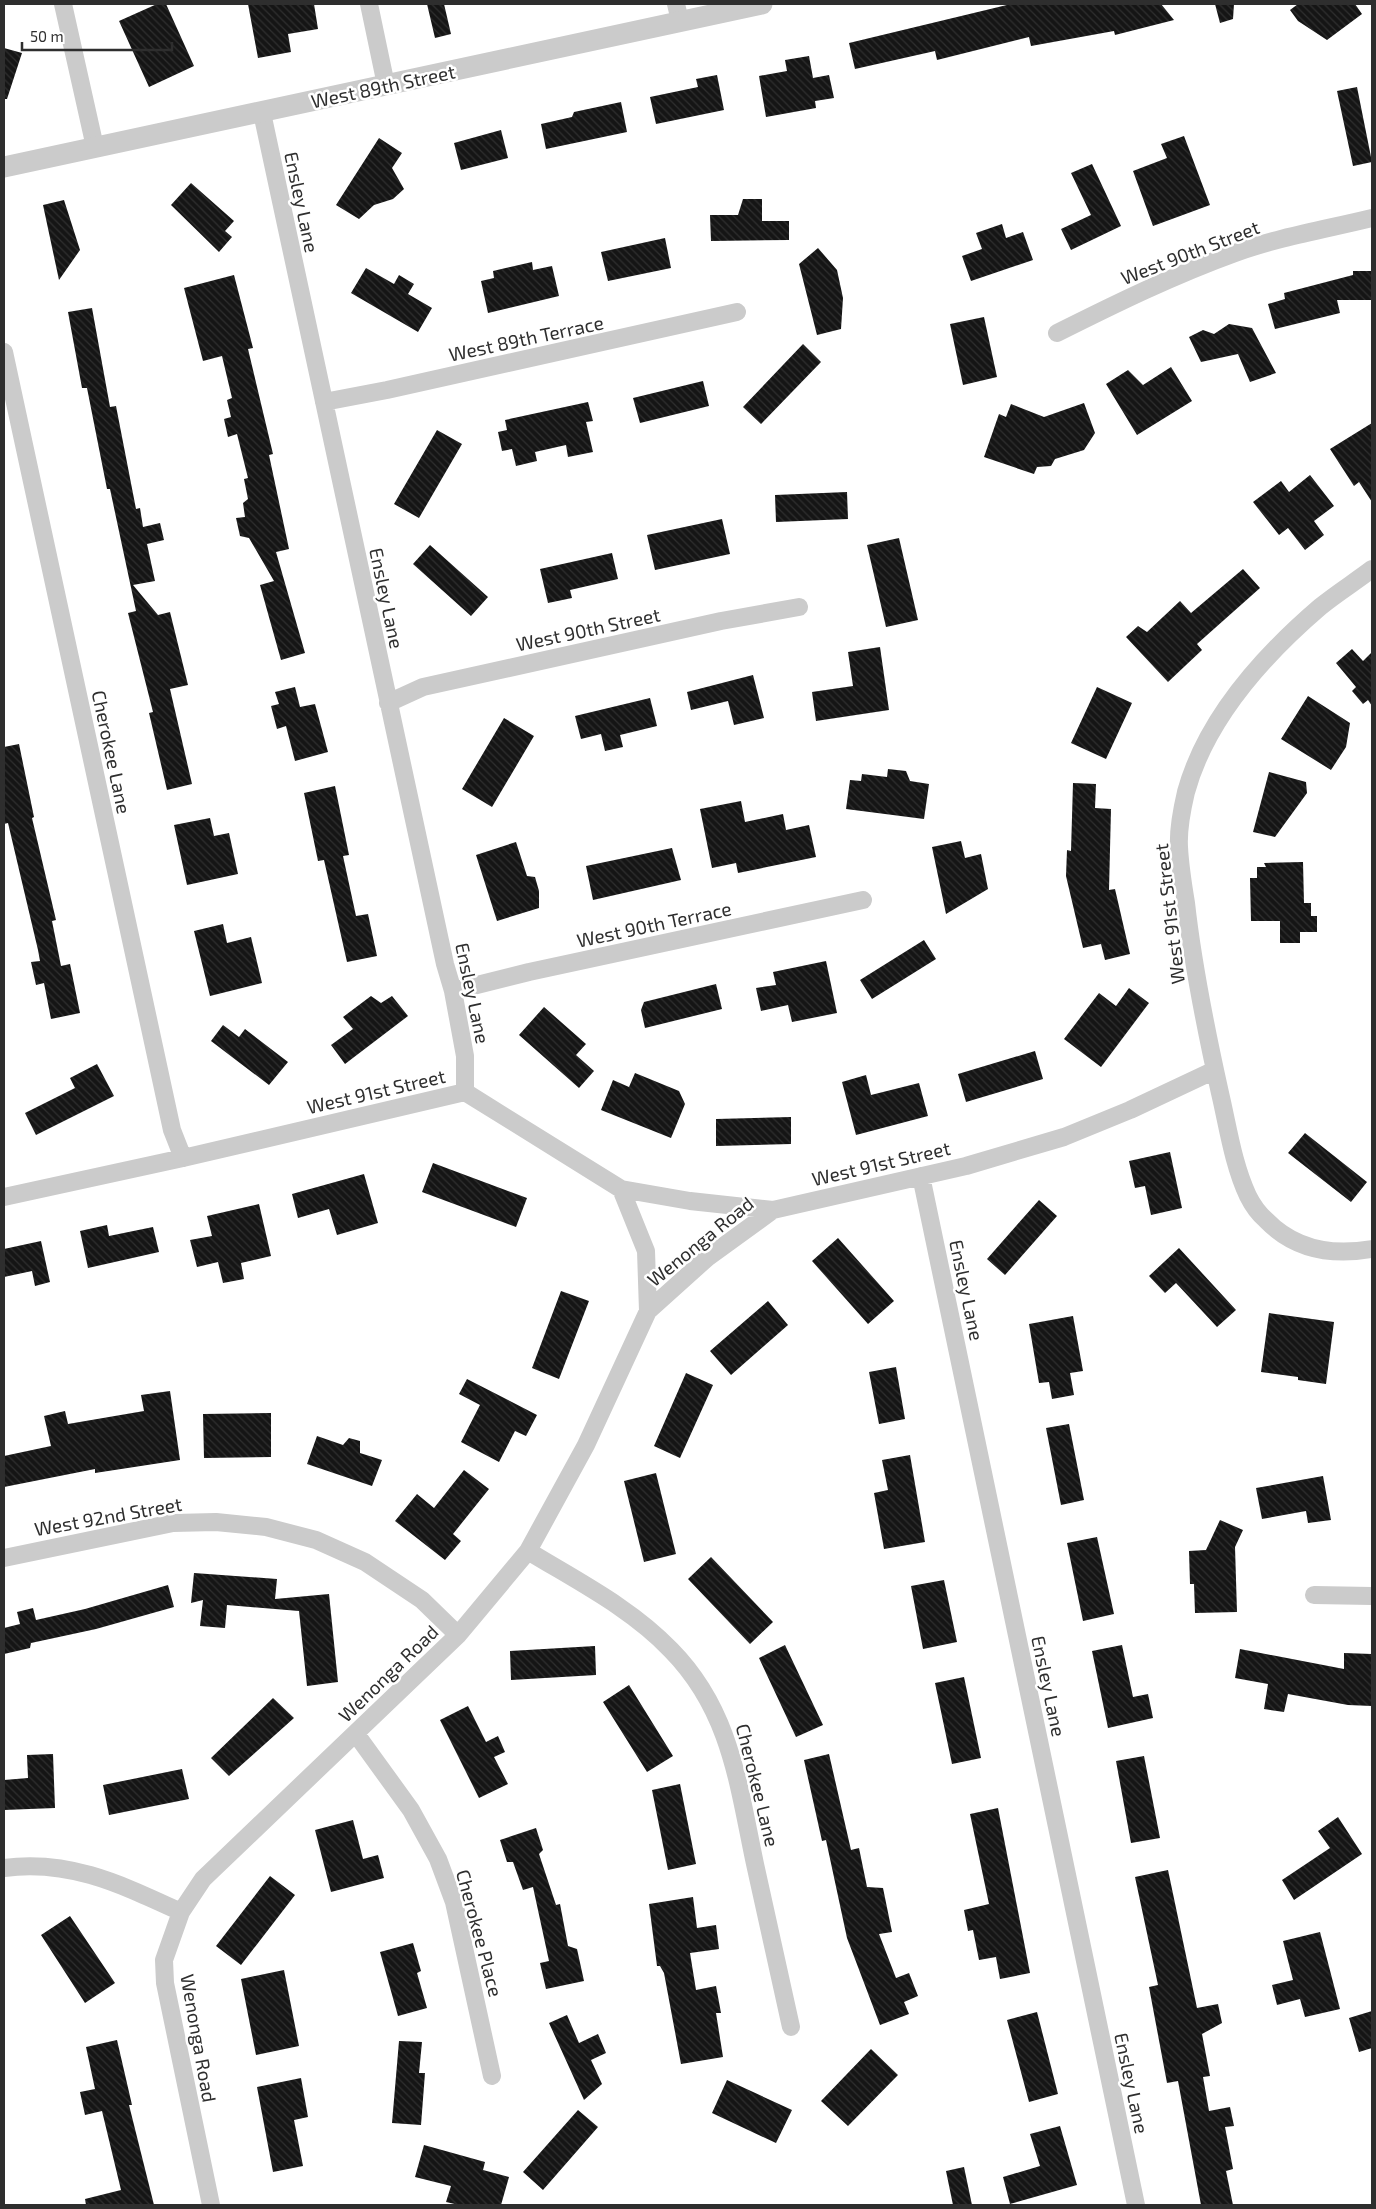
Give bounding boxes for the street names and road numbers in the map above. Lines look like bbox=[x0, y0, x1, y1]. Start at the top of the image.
street label: West 89th Street bbox=[309, 59, 457, 113]
street label: Ensley Lane bbox=[280, 150, 324, 254]
street label: West 90th Street bbox=[1117, 215, 1263, 289]
street label: West 89th Terrace bbox=[447, 310, 605, 366]
street label: Ensley Lane bbox=[365, 546, 409, 650]
street label: West 90th Street bbox=[514, 603, 662, 655]
street label: Cherokee Lane bbox=[88, 688, 136, 816]
street label: West 91st Street bbox=[1149, 842, 1189, 986]
street label: West 90th Terrace bbox=[575, 896, 733, 952]
street label: Ensley Lane bbox=[451, 941, 495, 1045]
street label: West 91st Street bbox=[305, 1064, 447, 1118]
street label: West 91st Street bbox=[810, 1136, 952, 1190]
street label: Wenonga Road bbox=[642, 1191, 758, 1291]
street label: Ensley Lane bbox=[945, 1238, 989, 1342]
street label: West 92nd Street bbox=[32, 1492, 184, 1540]
street label: Wenonga Road bbox=[333, 1620, 443, 1726]
street label: Ensley Lane bbox=[1027, 1634, 1071, 1738]
street label: Cherokee Lane bbox=[732, 1721, 784, 1849]
street label: Cherokee Place bbox=[452, 1867, 508, 1999]
street label: Wenonga Road bbox=[176, 1972, 222, 2104]
street label: Ensley Lane bbox=[1110, 2031, 1154, 2135]

